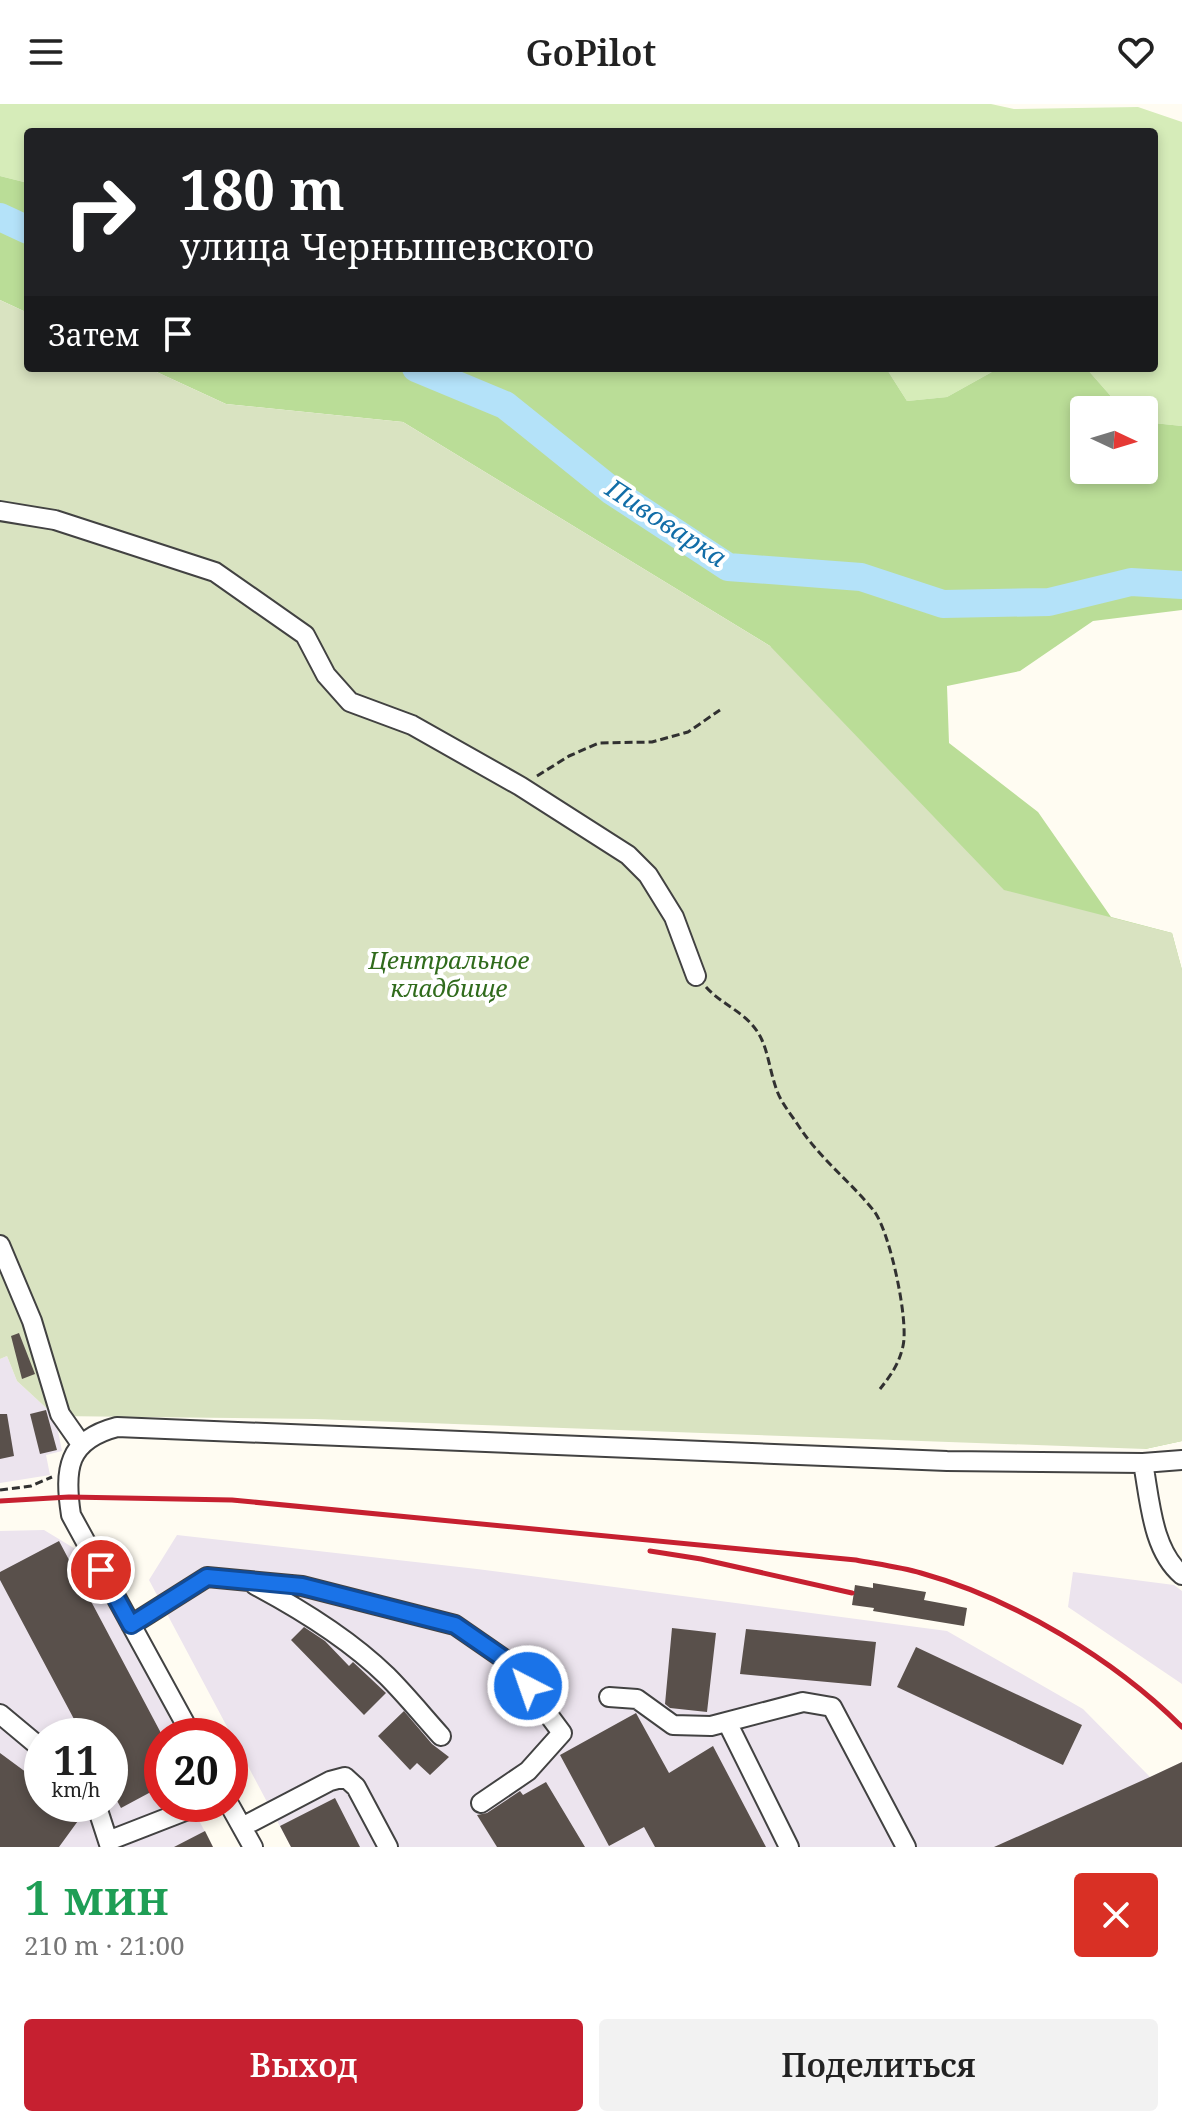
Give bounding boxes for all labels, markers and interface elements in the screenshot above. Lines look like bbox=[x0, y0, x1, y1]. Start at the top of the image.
text: GoPilot bbox=[526, 28, 656, 77]
icon: menu bbox=[24, 30, 68, 74]
icon: heart bbox=[1114, 30, 1158, 74]
text: 180 m bbox=[180, 150, 345, 226]
icon: right bbox=[48, 160, 152, 264]
text: улица Чернышевского bbox=[180, 222, 594, 271]
icon: arrive bbox=[156, 312, 200, 356]
text: Затем bbox=[48, 314, 140, 355]
north arrow bbox=[1070, 396, 1158, 484]
map controls bbox=[1070, 396, 1158, 484]
water label: Пивоварка bbox=[598, 469, 734, 575]
park label: Центральное кладбище bbox=[368, 943, 530, 1004]
pin bbox=[67, 1536, 135, 1604]
icon: arrive bbox=[79, 1548, 123, 1592]
position arrow bbox=[486, 1644, 570, 1728]
speed limit sign: 20 bbox=[144, 1718, 248, 1822]
text: 11 bbox=[53, 1732, 99, 1787]
text: km/h bbox=[51, 1776, 101, 1803]
text: 1 мин bbox=[24, 1864, 169, 1929]
button: close bbox=[1074, 1873, 1158, 1957]
text: 210 m · 21:00 bbox=[24, 1927, 185, 1963]
button: Выход bbox=[24, 2019, 583, 2111]
button: Поделиться bbox=[599, 2019, 1158, 2111]

